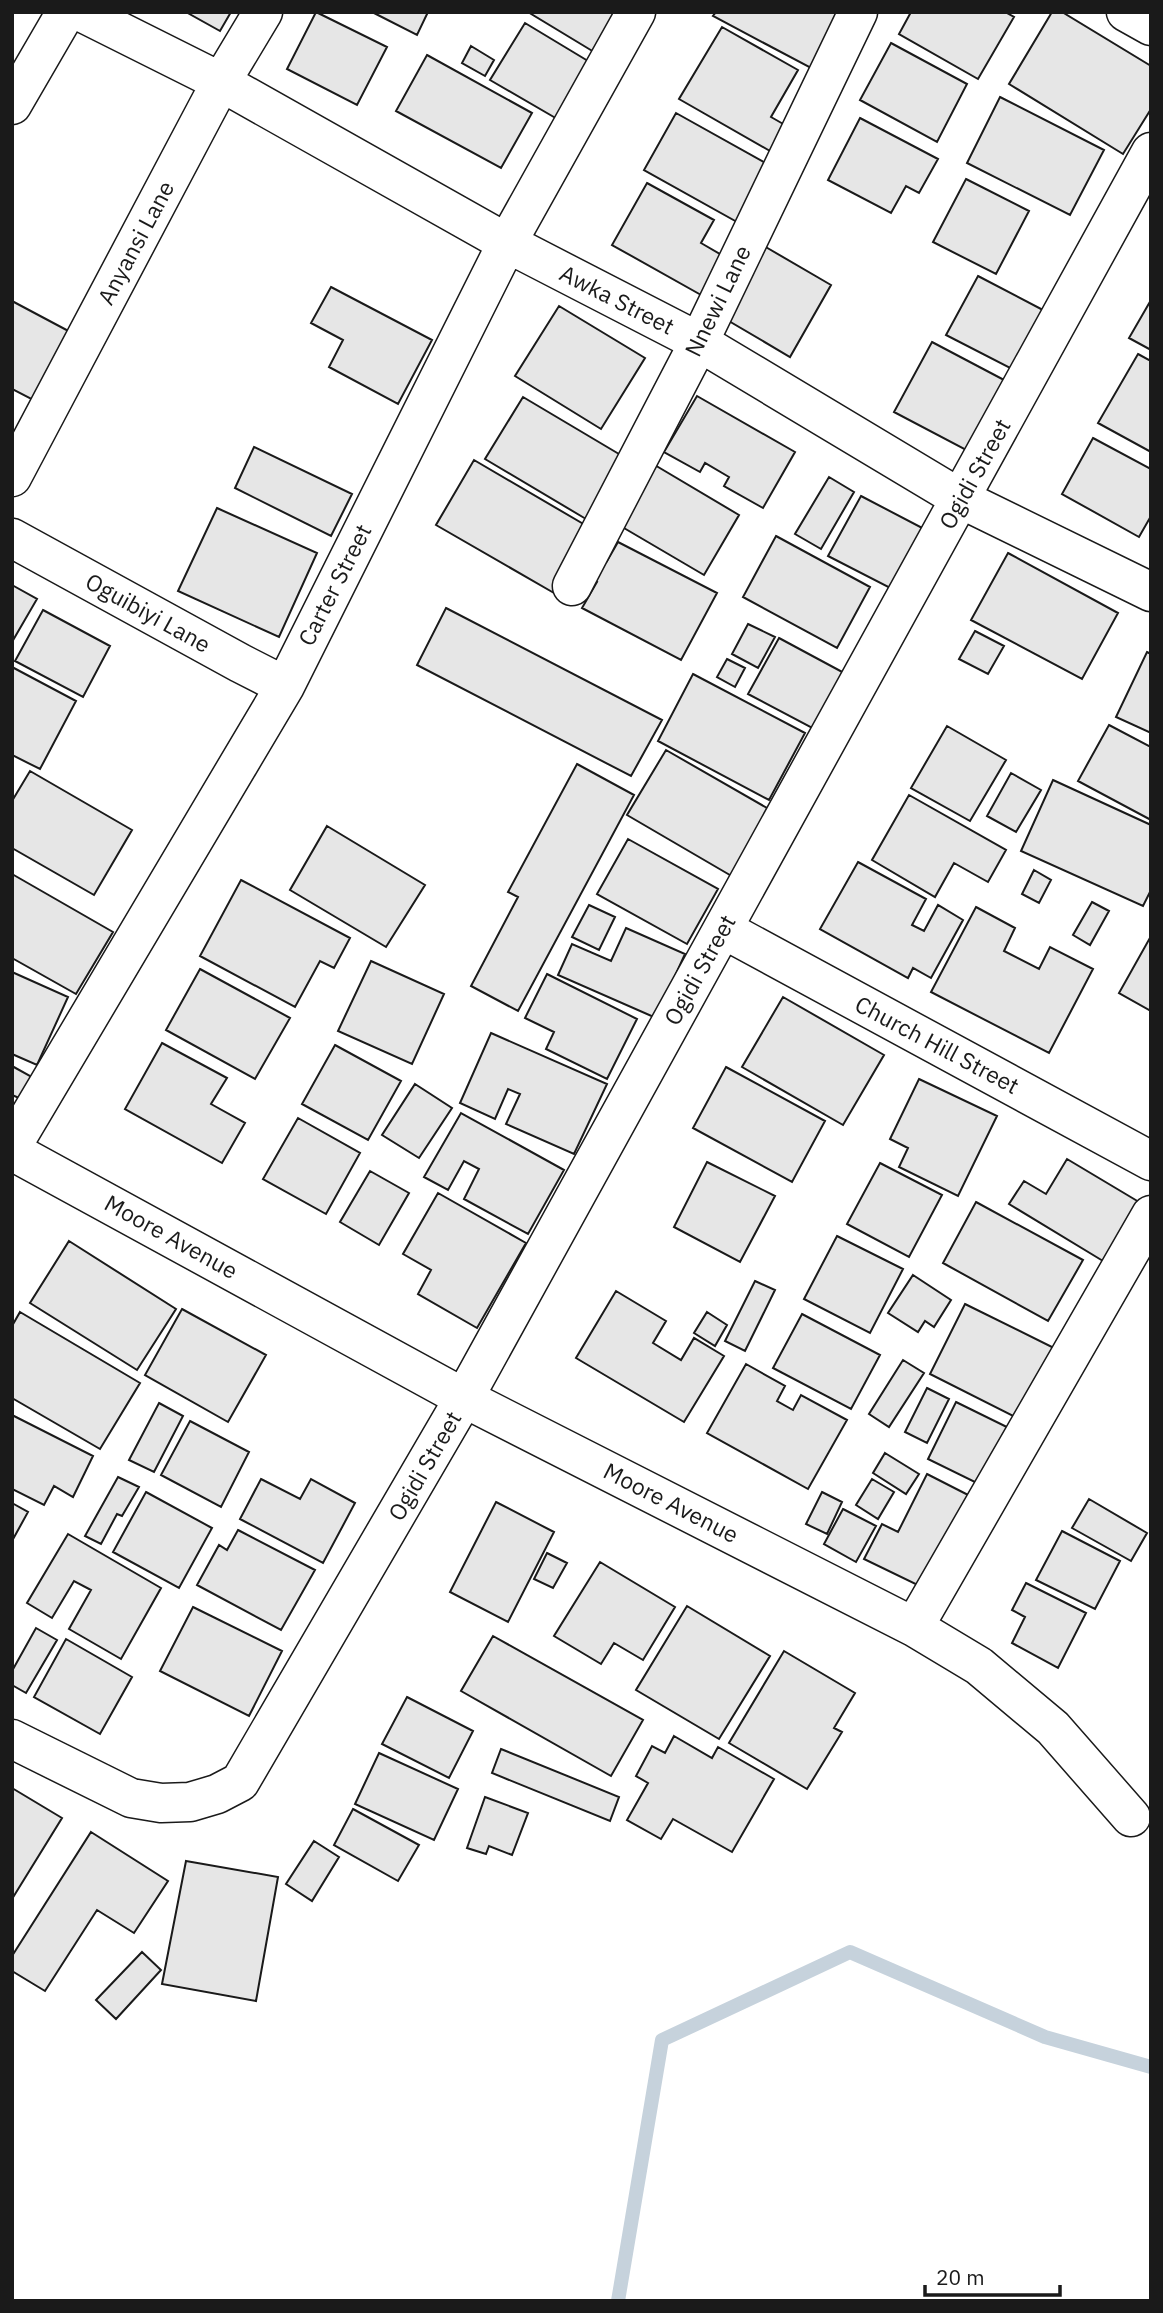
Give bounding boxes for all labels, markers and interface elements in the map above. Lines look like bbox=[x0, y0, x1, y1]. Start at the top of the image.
street label: Anyansi Lane bbox=[90, 175, 180, 310]
street label: Nnewi Lane bbox=[677, 240, 757, 361]
street label: Awka Street bbox=[555, 257, 680, 341]
street label: Ogidi Street bbox=[931, 413, 1017, 534]
street label: Carter Street bbox=[291, 519, 378, 650]
street label: Oguibiyi Lane bbox=[81, 565, 216, 659]
street label: Ogidi Street bbox=[656, 909, 742, 1030]
street label: Church Hill Street bbox=[850, 988, 1025, 1100]
street label: Moore Avenue bbox=[100, 1187, 243, 1285]
street label: Ogidi Street bbox=[381, 1405, 468, 1526]
street label: Moore Avenue bbox=[599, 1455, 744, 1549]
scale bar bbox=[925, 2254, 1060, 2298]
text: 20 m bbox=[936, 2263, 985, 2291]

